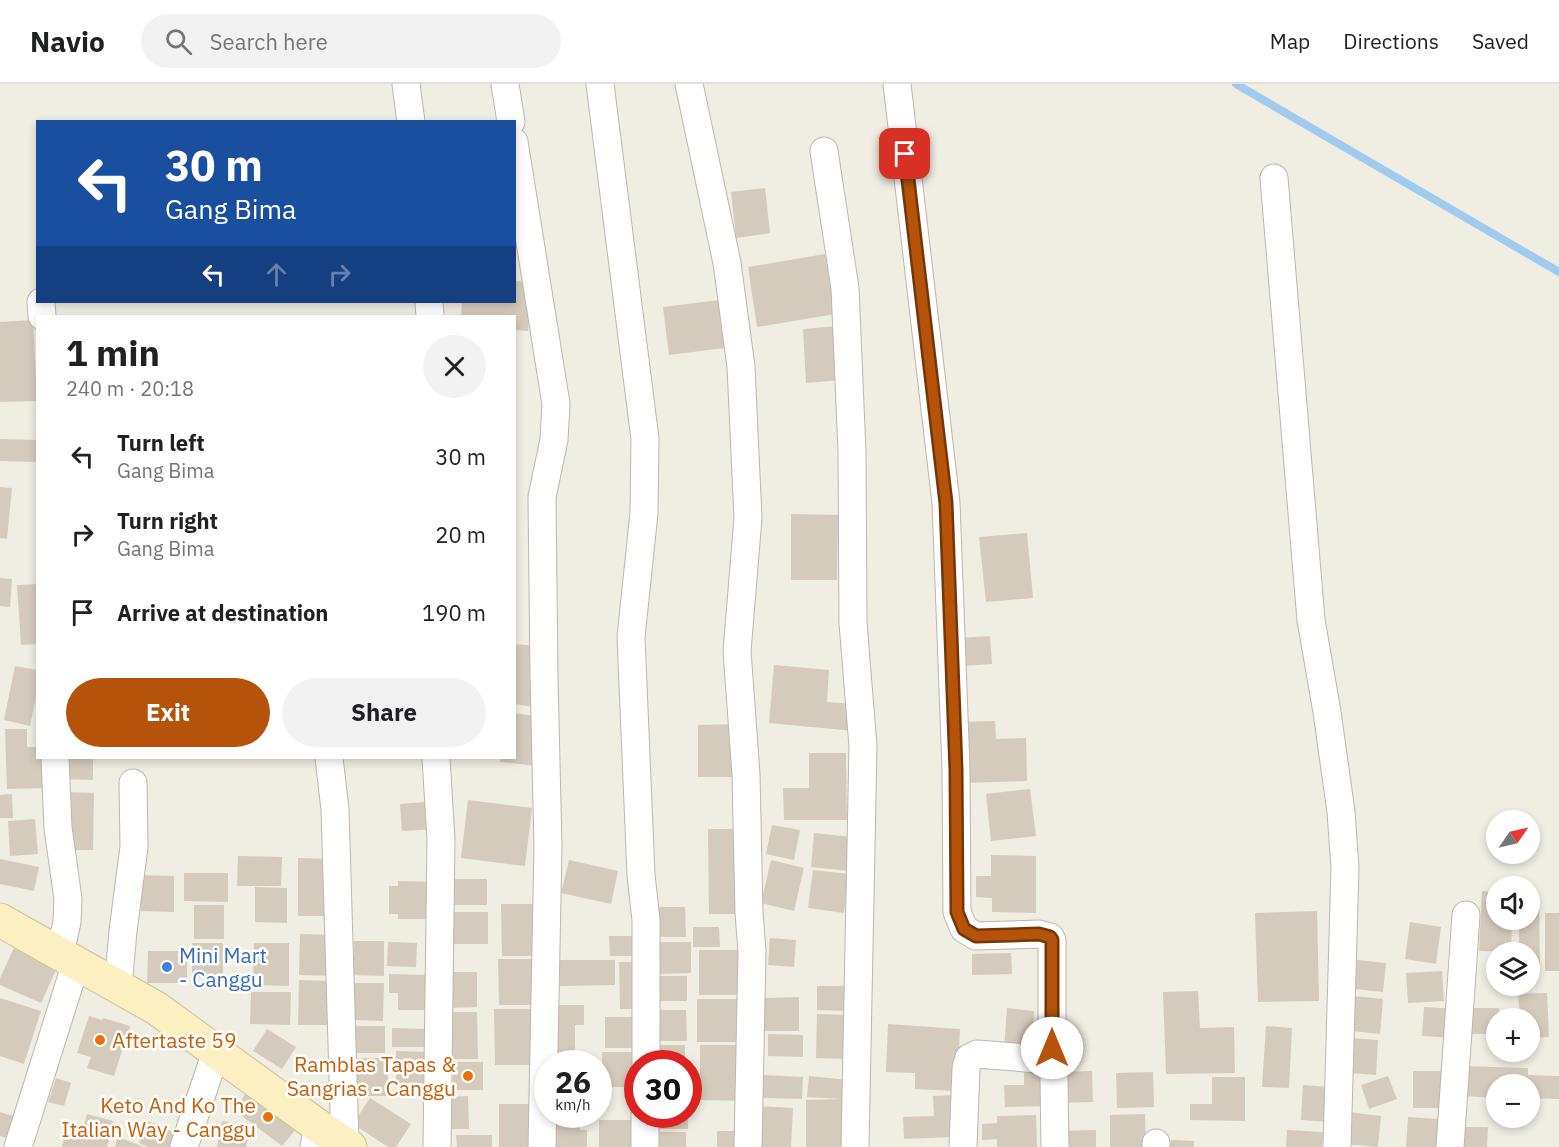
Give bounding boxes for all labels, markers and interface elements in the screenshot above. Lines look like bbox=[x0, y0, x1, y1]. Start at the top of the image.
search box bbox=[141, 14, 561, 68]
text: Navio bbox=[30, 23, 105, 60]
icon: search bbox=[162, 25, 195, 58]
text: Search here bbox=[210, 27, 328, 56]
text: Map bbox=[1270, 27, 1310, 55]
text: Directions bbox=[1343, 27, 1439, 55]
text: Saved bbox=[1472, 27, 1529, 55]
pin bbox=[879, 128, 930, 179]
icon: arrive bbox=[888, 137, 921, 170]
text: 30 m bbox=[165, 138, 263, 193]
icon: left bbox=[66, 144, 144, 222]
text: Gang Bima bbox=[165, 191, 297, 226]
icon: left bbox=[197, 258, 230, 291]
icon: ahead bbox=[260, 258, 293, 291]
icon: right bbox=[323, 258, 356, 291]
text: 1 min bbox=[66, 329, 160, 376]
button: close bbox=[423, 335, 486, 398]
text: 240 m · 20:18 bbox=[66, 375, 194, 402]
text: Turn left bbox=[117, 428, 205, 457]
icon: left bbox=[66, 440, 99, 473]
text: 30 m bbox=[435, 442, 486, 471]
text: Gang Bima bbox=[117, 457, 214, 484]
text: Turn right bbox=[117, 506, 218, 535]
icon: right bbox=[66, 518, 99, 551]
text: 20 m bbox=[435, 520, 486, 549]
text: Gang Bima bbox=[117, 535, 214, 562]
icon: arrive bbox=[66, 596, 99, 629]
text: Arrive at destination bbox=[117, 598, 328, 627]
text: 190 m bbox=[422, 598, 486, 627]
button: Exit bbox=[66, 678, 270, 747]
button: Share bbox=[282, 678, 486, 747]
north arrow bbox=[1486, 810, 1540, 864]
map controls bbox=[1486, 810, 1540, 1128]
button: sound bbox=[1486, 876, 1540, 930]
place label: Mini Mart - Canggu bbox=[179, 941, 267, 993]
button: layers bbox=[1486, 942, 1540, 996]
marker: Mini Mart - Canggu bbox=[160, 960, 174, 974]
button: + bbox=[1486, 1008, 1540, 1062]
position arrow bbox=[1020, 1016, 1084, 1080]
place label: Aftertaste 59 bbox=[112, 1026, 237, 1054]
marker: Aftertaste 59 bbox=[93, 1033, 107, 1047]
place label: Ramblas Tapas & Sangrias - Canggu bbox=[287, 1050, 456, 1102]
speed limit sign: 30 bbox=[624, 1050, 702, 1128]
text: 26 bbox=[555, 1062, 591, 1101]
marker: Ramblas Tapas & Sangrias - Canggu bbox=[461, 1069, 475, 1083]
button: − bbox=[1486, 1074, 1540, 1128]
place label: Keto And Ko The Italian Way - Canggu bbox=[61, 1091, 256, 1143]
text: km/h bbox=[555, 1095, 591, 1114]
marker: Keto And Ko The Italian Way - Canggu bbox=[261, 1110, 275, 1124]

